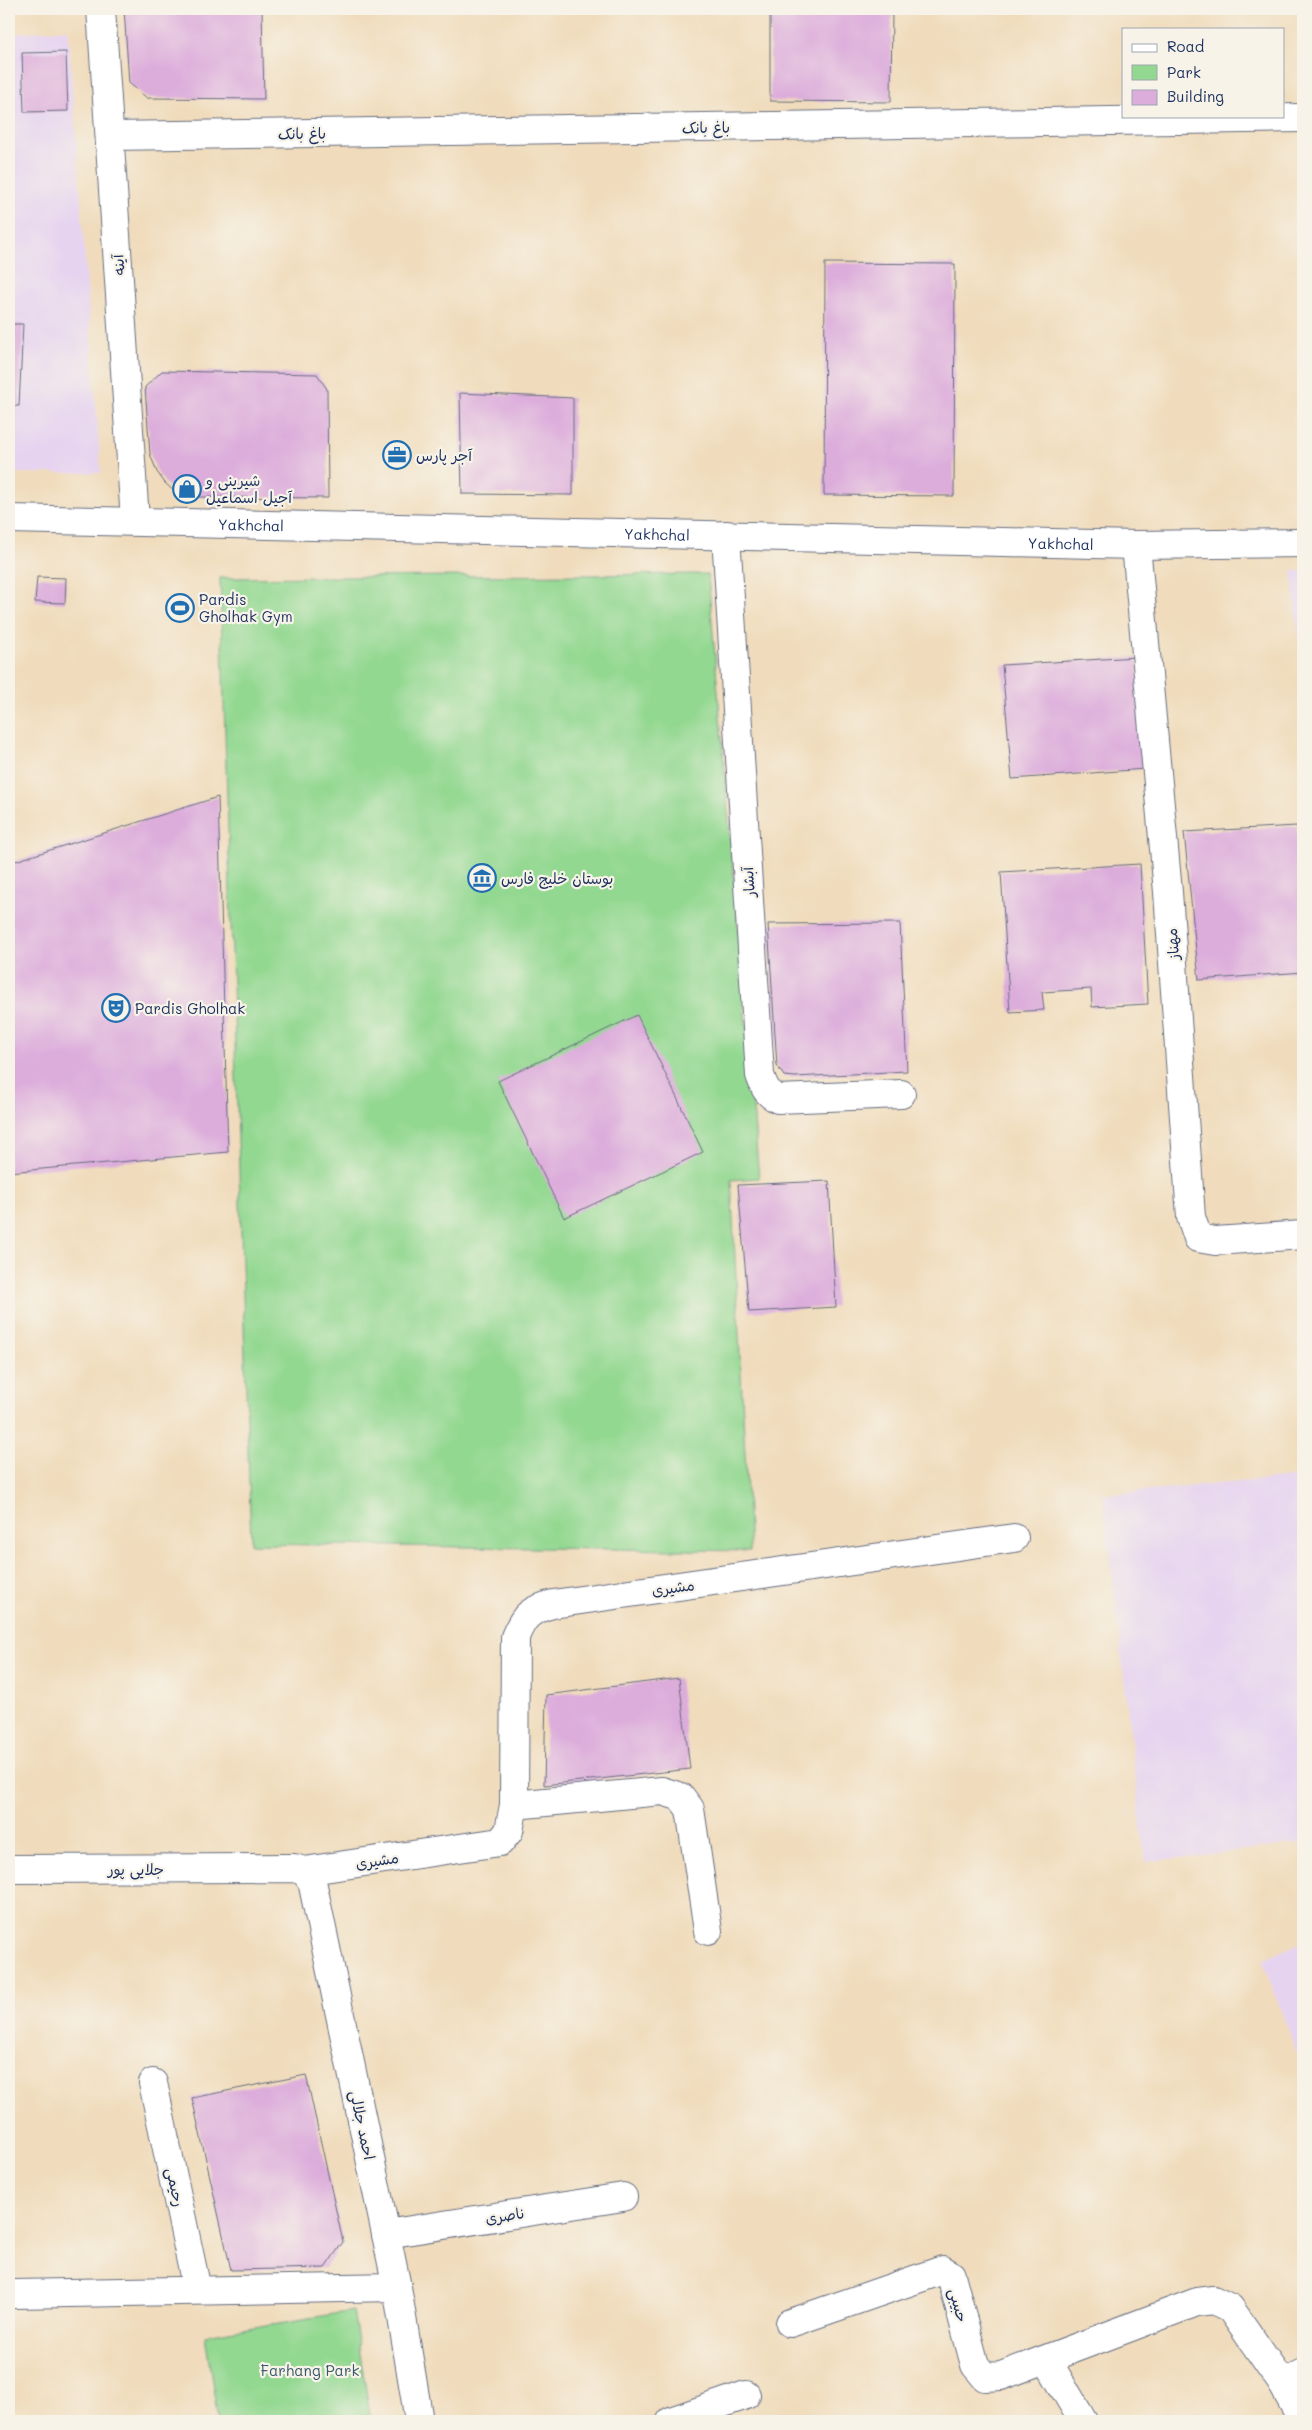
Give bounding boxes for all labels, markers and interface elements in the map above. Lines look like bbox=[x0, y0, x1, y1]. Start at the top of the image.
legend bbox=[1122, 28, 1284, 118]
text: Road bbox=[1167, 36, 1204, 56]
text: Park bbox=[1167, 62, 1201, 82]
text: Building bbox=[1167, 86, 1224, 106]
street label: باغ بانک bbox=[682, 117, 730, 138]
street label: باغ بانک bbox=[278, 123, 326, 144]
street label: آینه bbox=[107, 253, 129, 276]
office icon: آجر پارس bbox=[382, 440, 412, 470]
place label: آجر پارس bbox=[416, 445, 473, 466]
place label: شیرینی و آجیل اسماعيل bbox=[205, 470, 293, 507]
shop icon: شیرینی و آجیل اسماعيل bbox=[172, 474, 202, 504]
street label: Yakhchal bbox=[218, 514, 284, 535]
street label: Yakhchal bbox=[624, 523, 690, 545]
street label: Yakhchal bbox=[1027, 533, 1094, 554]
place label: Pardis Gholhak Gym bbox=[199, 589, 293, 626]
sports icon: Pardis Gholhak Gym bbox=[165, 593, 195, 623]
museum icon: بوستان خلیج فارس bbox=[467, 863, 497, 893]
street label: آبشار bbox=[737, 865, 759, 899]
place label: بوستان خلیج فارس bbox=[501, 868, 613, 889]
street label: مهناز bbox=[1161, 927, 1183, 962]
theatre icon: Pardis Gholhak bbox=[101, 993, 131, 1023]
place label: Pardis Gholhak bbox=[135, 998, 245, 1018]
street label: مشیری bbox=[650, 1574, 696, 1600]
street label: مشیری bbox=[354, 1847, 400, 1873]
street label: جلایی پور bbox=[107, 1859, 164, 1880]
street label: احمد جلالی bbox=[345, 2088, 380, 2162]
street label: رحیمی bbox=[161, 2166, 190, 2209]
street label: ناصری bbox=[484, 2202, 526, 2228]
street label: حبیبی bbox=[944, 2286, 973, 2324]
park label: Farhang Park bbox=[261, 2360, 359, 2380]

